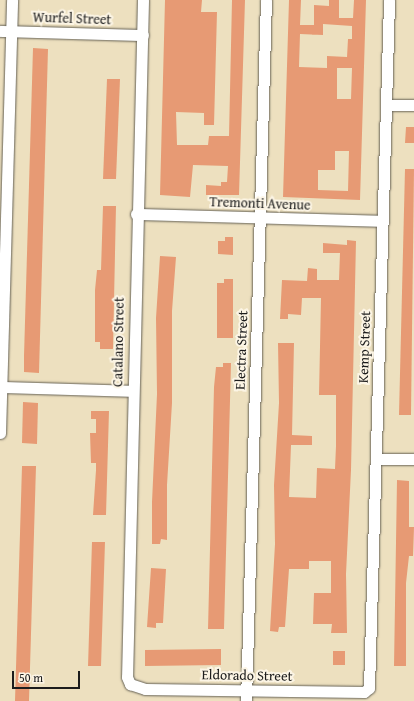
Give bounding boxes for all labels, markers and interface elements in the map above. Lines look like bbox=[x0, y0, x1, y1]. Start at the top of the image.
street label: Wurfel Street bbox=[32, 8, 112, 28]
street label: Tremonti Avenue bbox=[209, 193, 311, 213]
street label: Catalano Street bbox=[109, 297, 127, 387]
street label: Electra Street bbox=[231, 310, 251, 390]
street label: Kemp Street bbox=[354, 311, 374, 383]
scale bar bbox=[14, 663, 82, 689]
street label: Eldorado Street bbox=[201, 666, 293, 684]
text: 50 m bbox=[19, 669, 43, 686]

